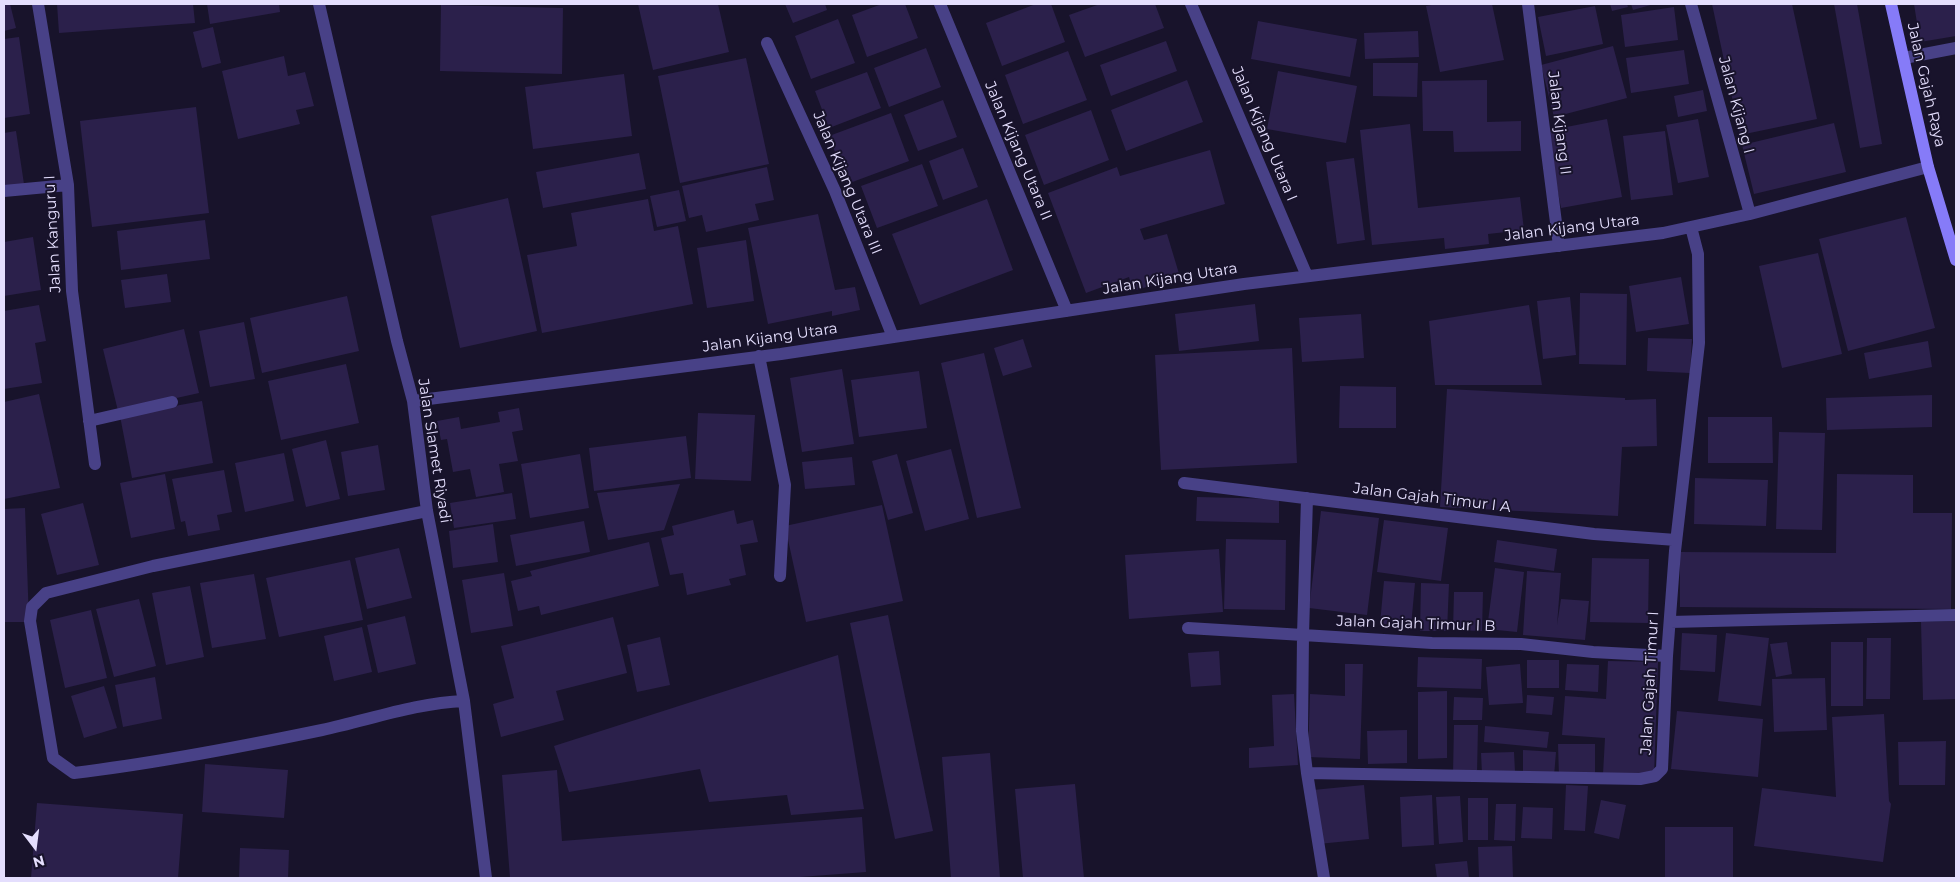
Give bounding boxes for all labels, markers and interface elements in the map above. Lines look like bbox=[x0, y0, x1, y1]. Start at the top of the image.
street label: Jalan Gajah Raya bbox=[1903, 21, 1949, 149]
street label: Jalan Kijang I bbox=[1714, 54, 1758, 156]
street label: Jalan Kijang Utara I bbox=[1227, 64, 1301, 204]
street label: Jalan Kijang II bbox=[1544, 70, 1574, 176]
street label: Jalan Kijang Utara II bbox=[981, 79, 1055, 223]
street label: Jalan Kijang Utara III bbox=[809, 109, 885, 257]
street label: Jalan Kanguru I bbox=[41, 175, 65, 293]
street label: Jalan Kijang Utara bbox=[1503, 211, 1641, 245]
street label: Jalan Kijang Utara bbox=[1101, 259, 1239, 299]
street label: Jalan Kijang Utara bbox=[701, 320, 839, 356]
street label: Jalan Slamet Riyadi bbox=[414, 377, 454, 525]
street label: Jalan Gajah Timur I A bbox=[1352, 479, 1512, 517]
street label: Jalan Gajah Timur I bbox=[1637, 611, 1663, 755]
street label: Jalan Gajah Timur I B bbox=[1336, 612, 1496, 636]
north arrow bbox=[10, 822, 60, 872]
text: N bbox=[31, 851, 47, 872]

